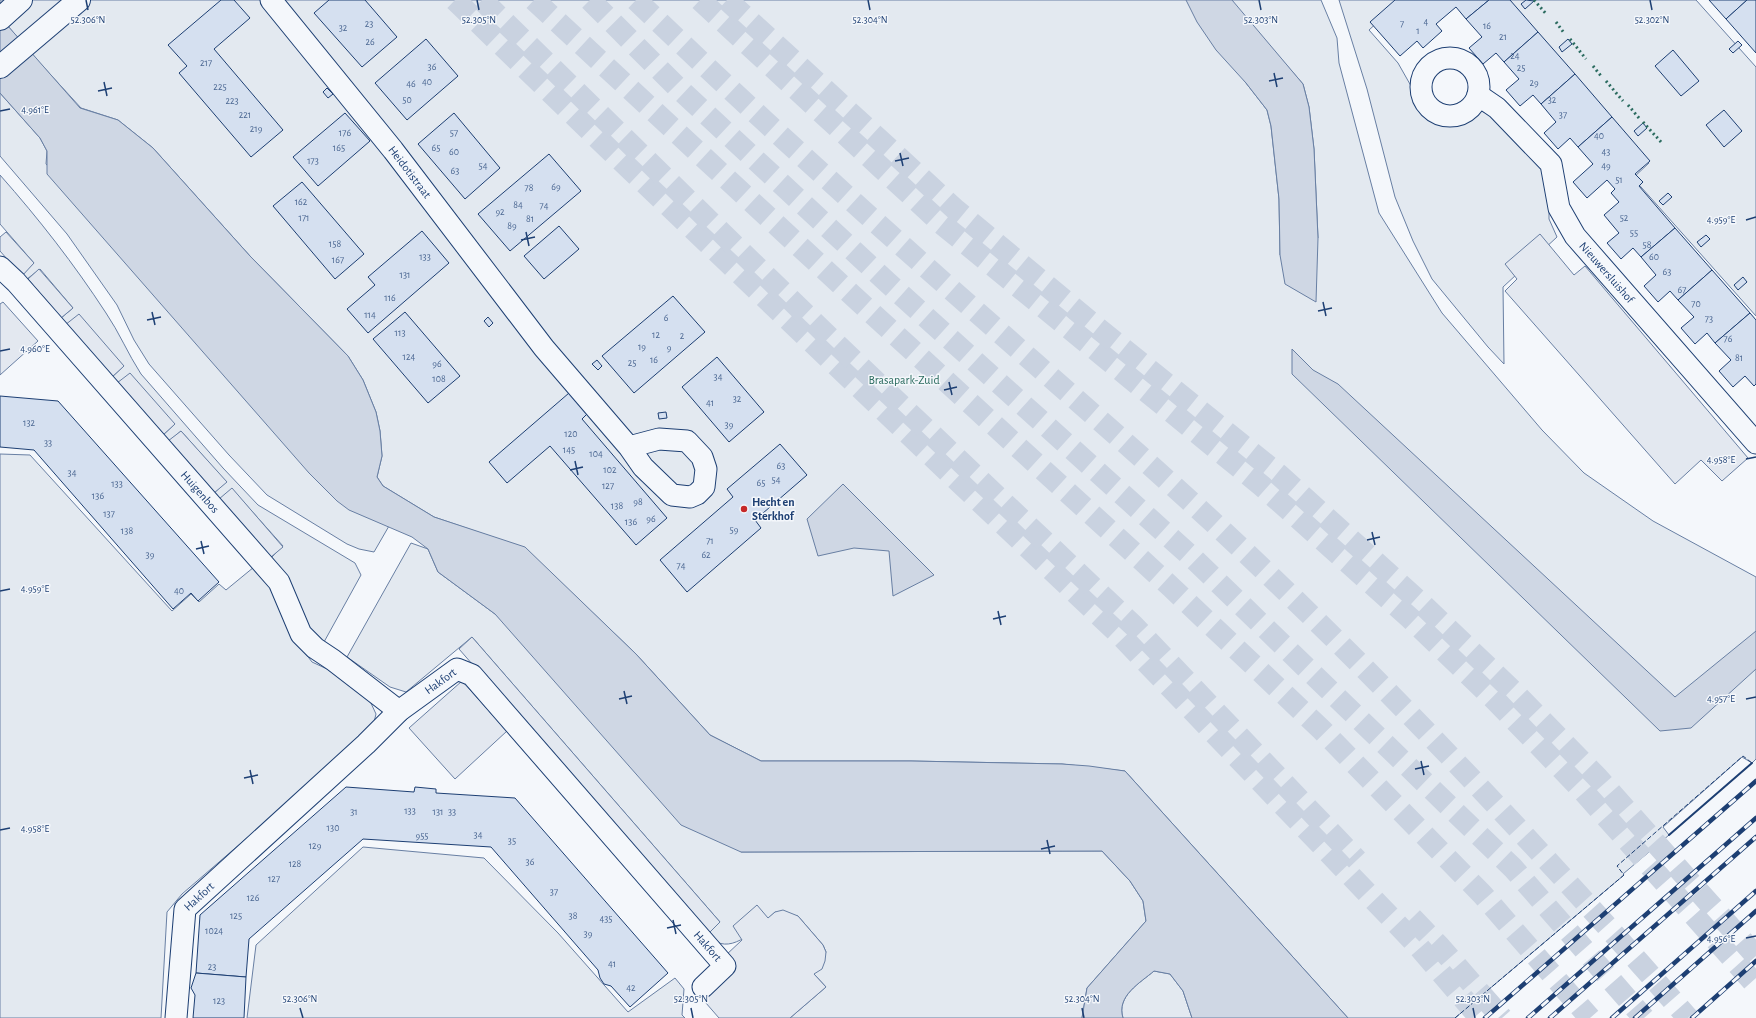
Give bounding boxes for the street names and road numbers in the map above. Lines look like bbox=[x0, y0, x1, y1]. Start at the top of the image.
street label: Heidotistraat bbox=[386, 144, 434, 201]
street label: Nieuwersluishof bbox=[1577, 240, 1637, 306]
street label: Huigenbos bbox=[179, 469, 221, 515]
street label: Hakfort bbox=[422, 666, 459, 696]
street label: Hakfort bbox=[181, 880, 216, 913]
street label: Hakfort bbox=[691, 929, 724, 964]

